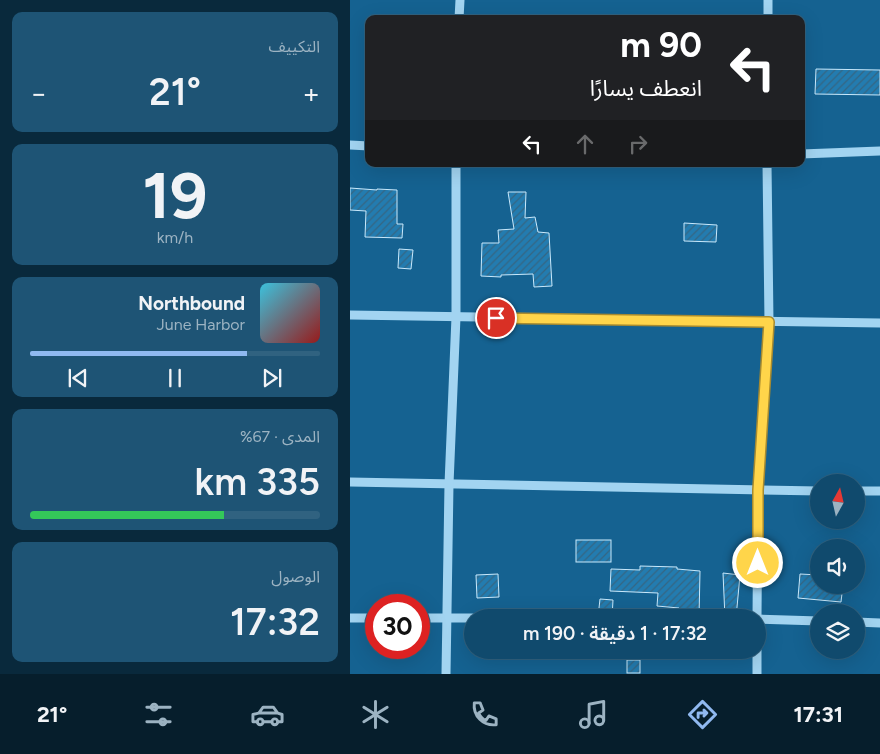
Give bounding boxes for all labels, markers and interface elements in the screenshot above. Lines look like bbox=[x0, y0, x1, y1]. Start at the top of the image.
text: 90 m bbox=[620, 24, 702, 66]
icon: left bbox=[720, 35, 785, 100]
text: التكييف bbox=[268, 37, 320, 56]
text: 21° bbox=[149, 69, 201, 115]
text: انعطف يسارًا bbox=[590, 75, 702, 102]
text: − bbox=[30, 76, 47, 110]
text: + bbox=[303, 76, 320, 110]
icon: left bbox=[518, 130, 546, 158]
icon: ahead bbox=[571, 130, 599, 158]
icon: right bbox=[624, 130, 652, 158]
text: 19 bbox=[142, 156, 208, 234]
text: km/h bbox=[157, 228, 193, 247]
text: Northbound bbox=[138, 292, 245, 315]
pin bbox=[475, 297, 517, 339]
icon: arrive bbox=[482, 304, 510, 332]
text: June Harbor bbox=[157, 315, 245, 334]
icon: previous bbox=[64, 364, 92, 392]
icon: pause bbox=[161, 364, 189, 392]
icon: next bbox=[258, 364, 286, 392]
text: المدى · 67% bbox=[240, 427, 320, 446]
text: 335 km bbox=[195, 459, 320, 505]
north arrow bbox=[810, 474, 865, 529]
map controls bbox=[810, 474, 865, 659]
position arrow bbox=[731, 536, 783, 588]
button: sound bbox=[810, 539, 865, 594]
text: الوصول bbox=[271, 567, 320, 586]
speed limit sign: 30 bbox=[365, 594, 430, 659]
text: 17:32 bbox=[230, 599, 320, 645]
button: layers bbox=[810, 604, 865, 659]
text: 17:32 · 1 دقيقة · 190 m bbox=[523, 622, 707, 645]
icon: filters bbox=[141, 697, 176, 732]
icon: car bbox=[250, 697, 285, 732]
icon: climate bbox=[358, 697, 393, 732]
icon: phone bbox=[467, 697, 502, 732]
icon: music bbox=[576, 697, 611, 732]
icon: directions bbox=[685, 697, 720, 732]
text: 21° bbox=[37, 701, 67, 728]
text: 17:31 bbox=[793, 701, 843, 728]

